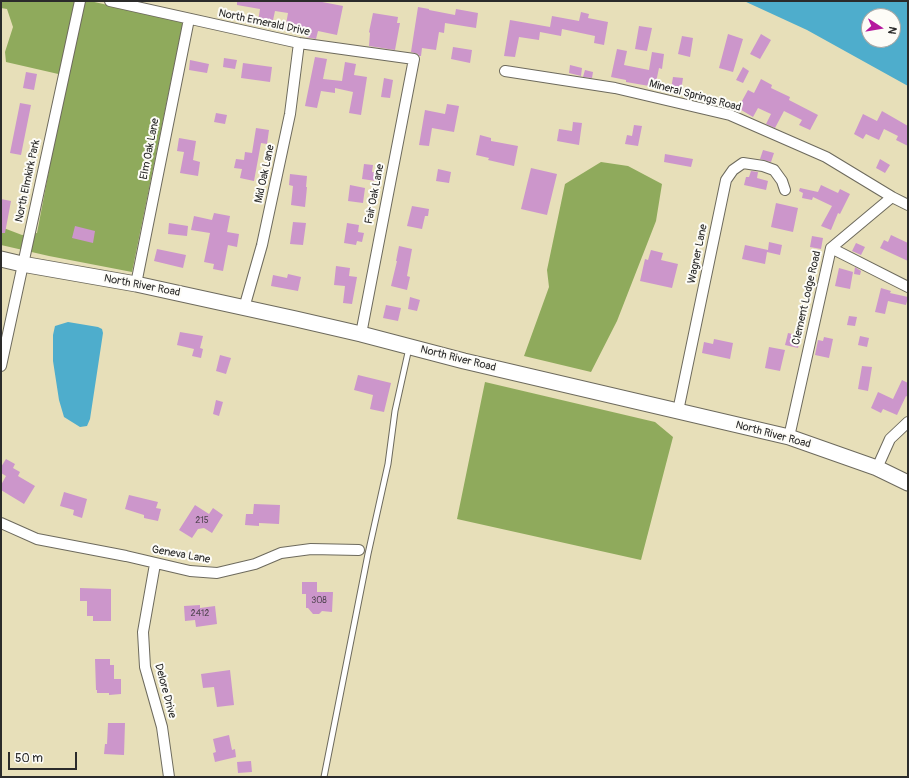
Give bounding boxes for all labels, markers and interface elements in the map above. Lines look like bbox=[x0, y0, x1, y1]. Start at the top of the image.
street label: North Emerald Drive bbox=[217, 7, 311, 39]
north arrow bbox=[861, 8, 901, 48]
text: N bbox=[885, 25, 899, 35]
street label: Mineral Springs Road bbox=[648, 77, 742, 115]
street label: Elm Oak Lane bbox=[138, 117, 162, 181]
street label: North Elmkirk Park bbox=[13, 139, 43, 223]
street label: Mid Oak Lane bbox=[252, 144, 278, 204]
street label: Fair Oak Lane bbox=[363, 163, 387, 225]
street label: Wagner Lane bbox=[685, 223, 711, 285]
street label: Clement Lodge Road bbox=[790, 250, 824, 346]
street label: North River Road bbox=[103, 272, 181, 300]
street label: North River Road bbox=[419, 343, 497, 375]
street label: North River Road bbox=[734, 419, 812, 451]
house number: 215 bbox=[195, 516, 209, 526]
street label: Geneva Lane bbox=[151, 543, 211, 567]
house number: 308 bbox=[311, 596, 327, 606]
house number: 2412 bbox=[191, 609, 209, 619]
street label: Delore Drive bbox=[151, 662, 179, 720]
scale bar bbox=[10, 744, 79, 770]
text: 50 m bbox=[15, 751, 43, 766]

